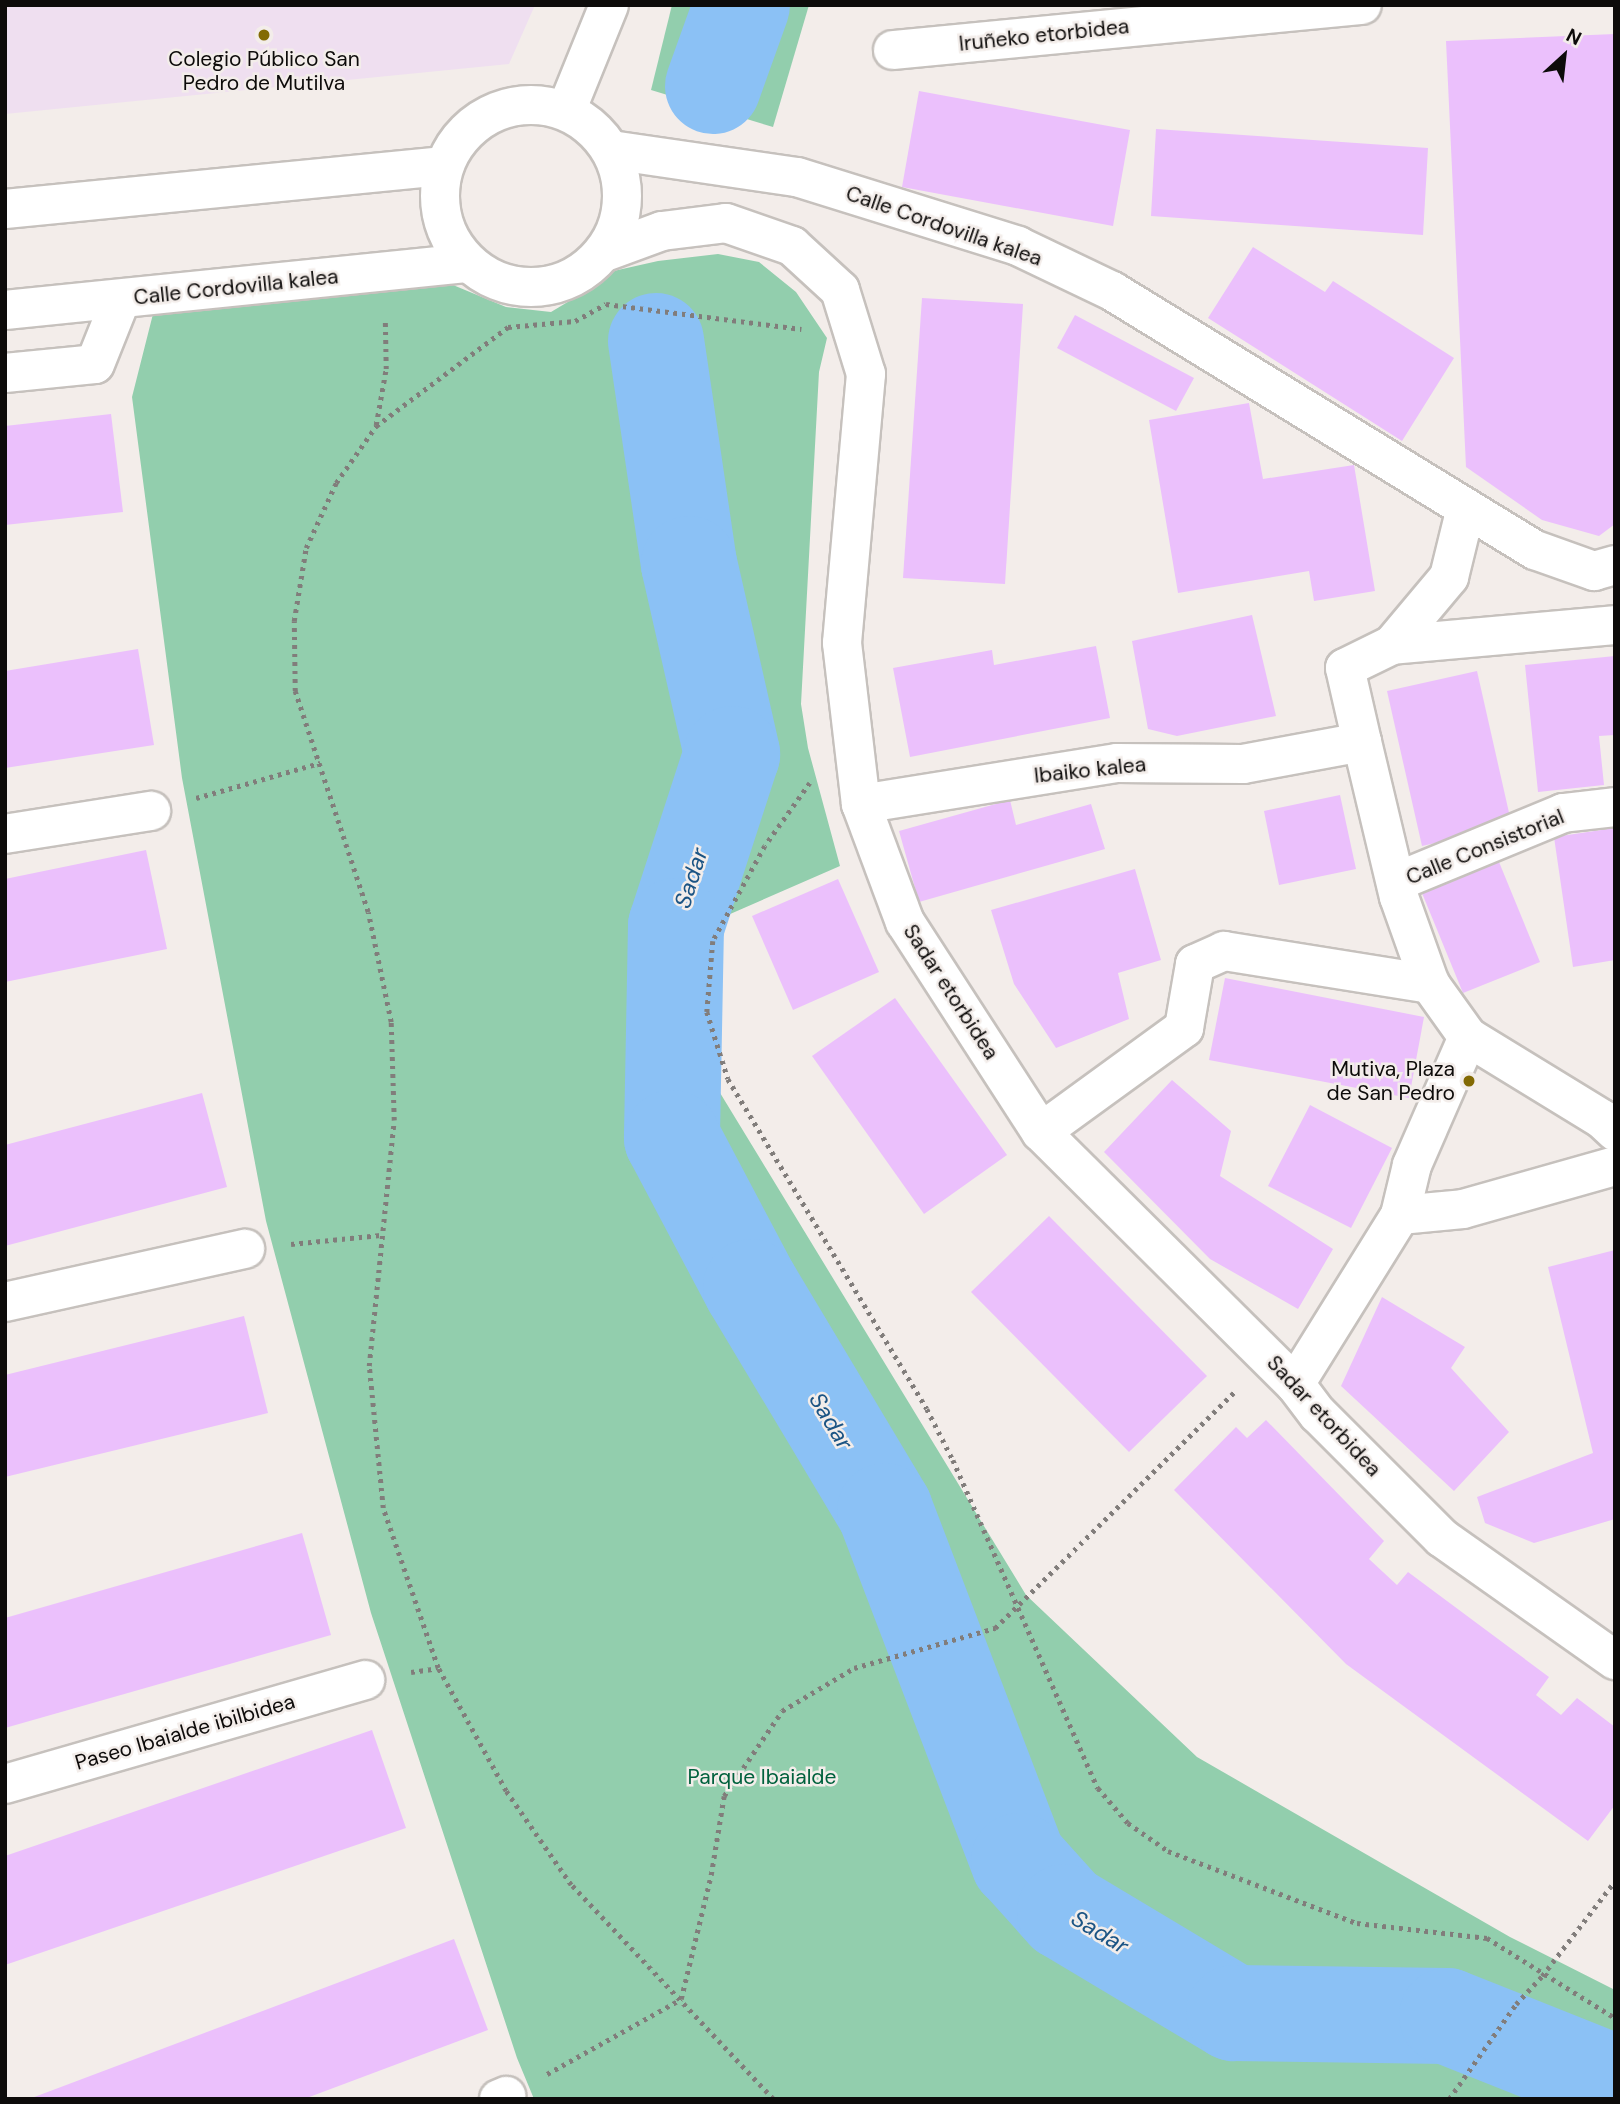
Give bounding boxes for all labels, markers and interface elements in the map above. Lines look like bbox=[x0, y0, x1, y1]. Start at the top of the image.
street label: Iruñeko etorbidea bbox=[958, 14, 1130, 56]
north arrow bbox=[1529, 21, 1599, 91]
text: N bbox=[1562, 23, 1586, 51]
marker: Colegio Público San Pedro de Mutilva bbox=[256, 27, 272, 43]
place label: Colegio Público San Pedro de Mutilva bbox=[168, 46, 360, 96]
street label: Calle Cordovilla kalea bbox=[843, 181, 1045, 271]
street label: Calle Cordovilla kalea bbox=[132, 264, 340, 310]
street label: Ibaiko kalea bbox=[1033, 752, 1147, 788]
street label: Calle Consistorial bbox=[1402, 804, 1568, 890]
water label: Sadar bbox=[668, 844, 714, 912]
street label: Sadar etorbidea bbox=[898, 920, 1004, 1064]
place label: Mutiva, Plaza de San Pedro bbox=[1327, 1056, 1455, 1106]
marker: Mutiva, Plaza de San Pedro bbox=[1461, 1073, 1477, 1089]
street label: Sadar etorbidea bbox=[1262, 1350, 1386, 1482]
water label: Sadar bbox=[803, 1387, 859, 1455]
street label: Paseo Ibaialde ibilbidea bbox=[72, 1689, 298, 1775]
park label: Parque Ibaialde bbox=[688, 1764, 836, 1790]
water label: Sadar bbox=[1066, 1904, 1134, 1960]

